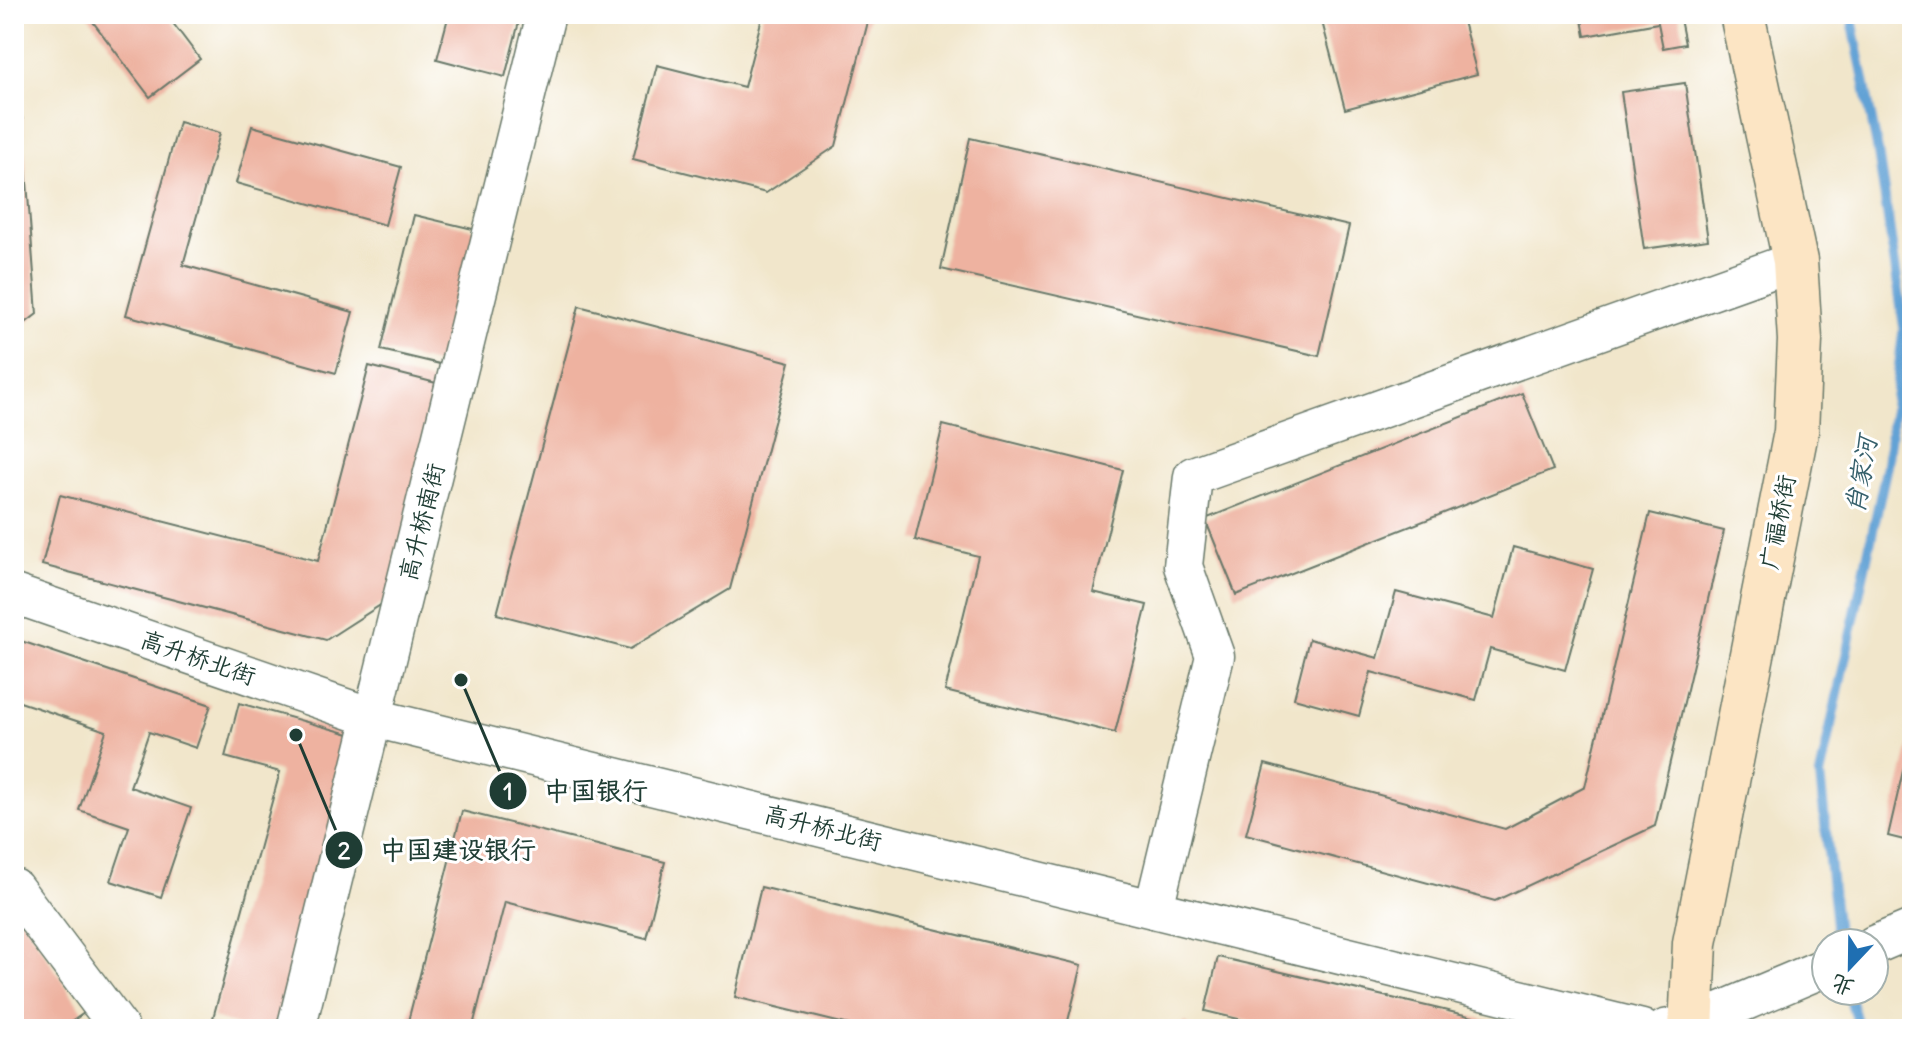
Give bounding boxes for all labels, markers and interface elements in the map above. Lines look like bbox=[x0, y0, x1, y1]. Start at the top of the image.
water label: 肖家河 bbox=[1837, 430, 1884, 516]
street label: 高升桥南街 bbox=[392, 460, 450, 584]
street label: 广福桥街 bbox=[1753, 472, 1801, 572]
street label: 高升桥北街 bbox=[137, 623, 260, 691]
callout: 中国银行 bbox=[488, 766, 664, 816]
text: 中国银行 bbox=[544, 774, 648, 807]
text: 1 bbox=[503, 776, 513, 806]
street label: 高升桥北街 bbox=[761, 798, 885, 856]
callout: 中国建设银行 bbox=[324, 825, 552, 875]
text: 中国建设银行 bbox=[380, 833, 536, 866]
text: 2 bbox=[337, 835, 351, 865]
north arrow bbox=[1810, 927, 1890, 1007]
text: 北 bbox=[1827, 968, 1858, 1003]

